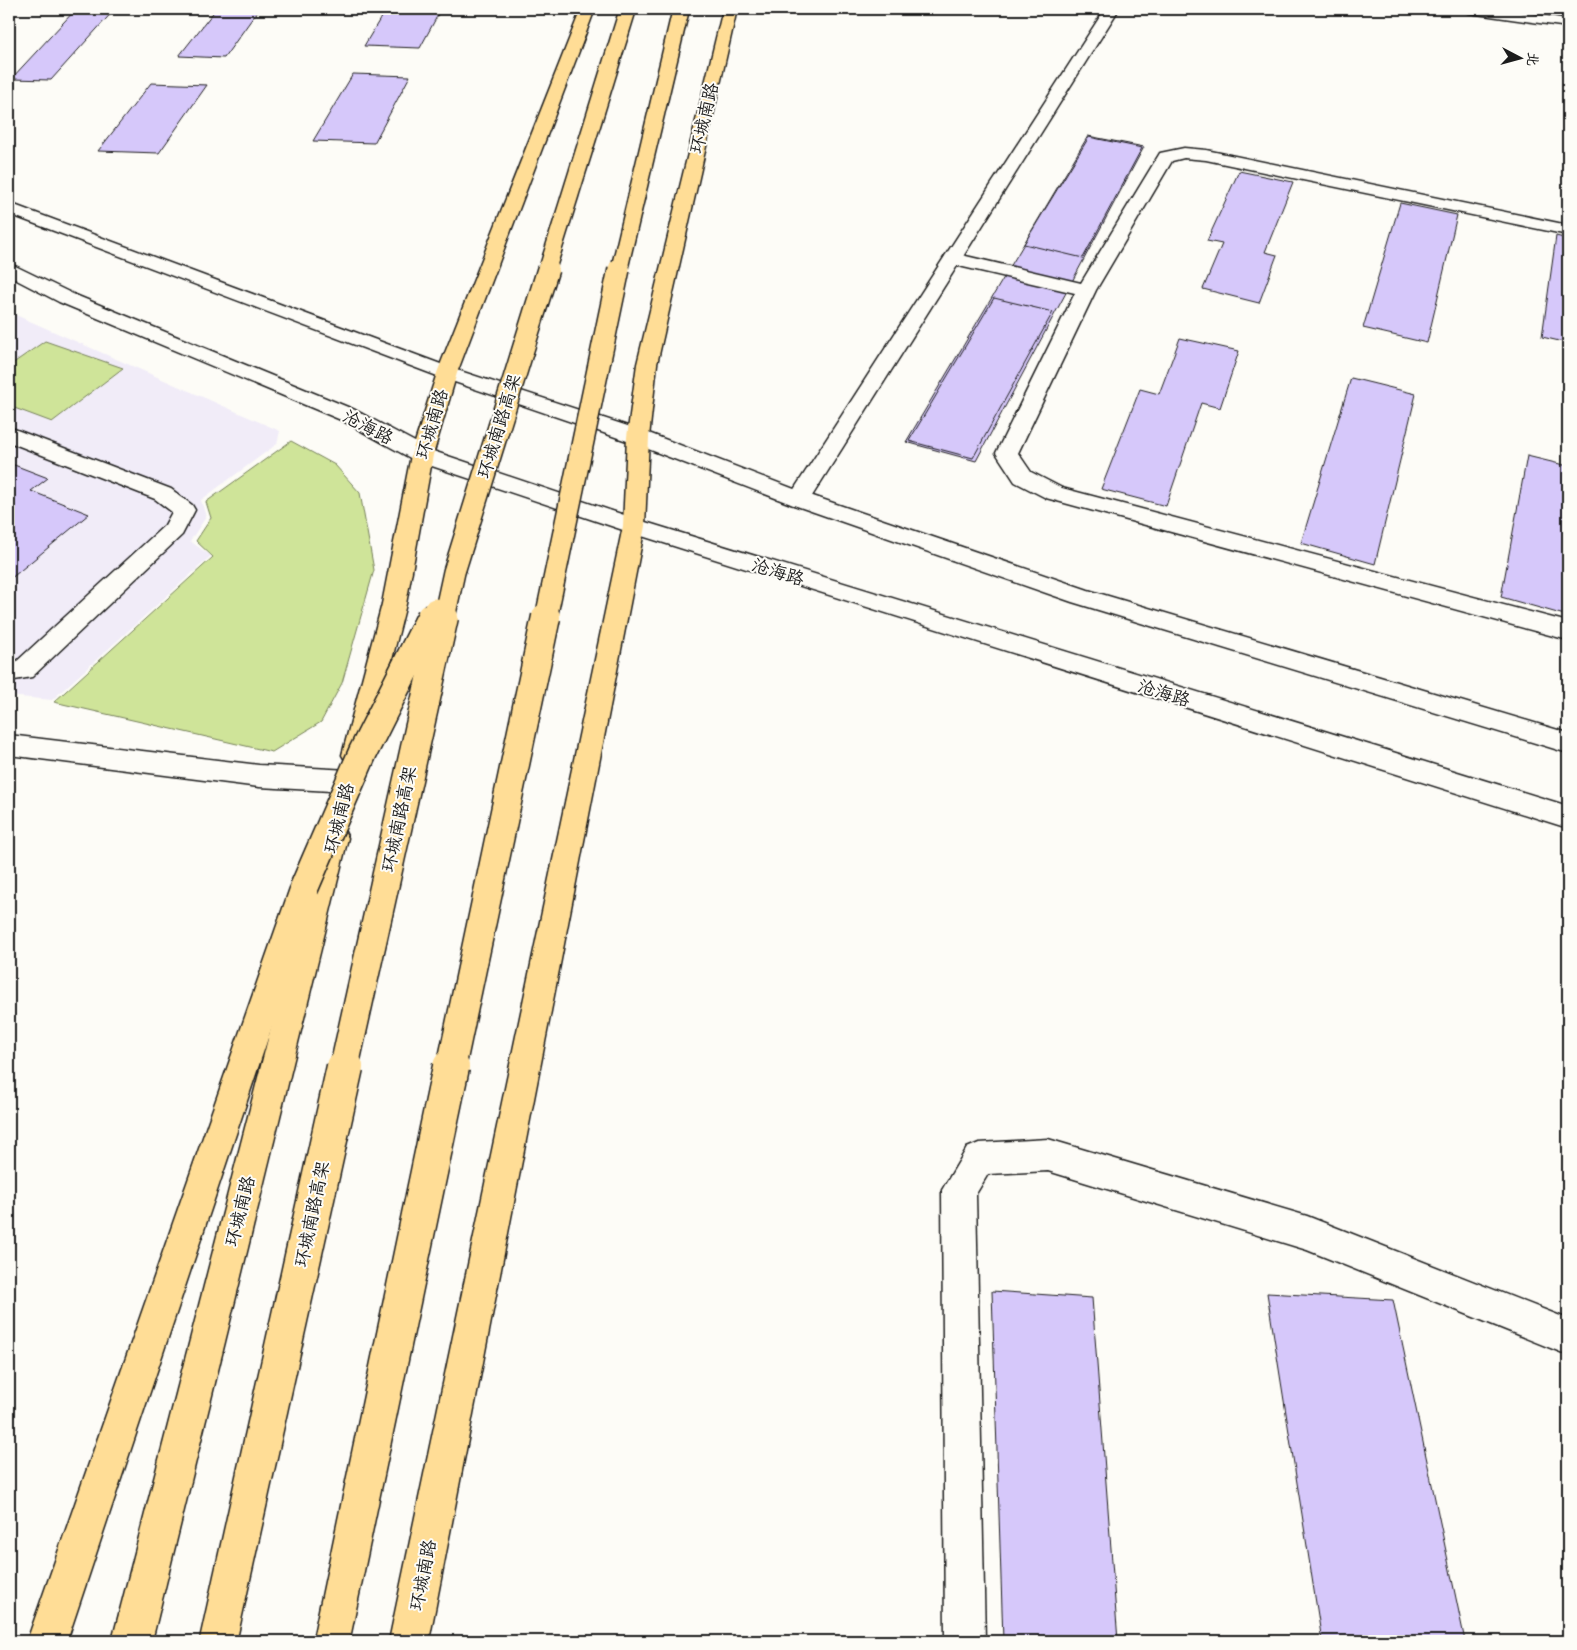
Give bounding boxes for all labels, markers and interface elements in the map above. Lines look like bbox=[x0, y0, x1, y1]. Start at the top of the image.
north arrow bbox=[1494, 32, 1544, 82]
text: 北 bbox=[1523, 51, 1542, 67]
street label: 环城南路 bbox=[686, 81, 723, 156]
street label: 环城南路高架 bbox=[474, 371, 525, 481]
street label: 环城南路 bbox=[412, 387, 452, 462]
street label: 沧海路 bbox=[339, 406, 397, 449]
street label: 沧海路 bbox=[749, 555, 807, 590]
street label: 沧海路 bbox=[1135, 676, 1193, 711]
street label: 环城南路高架 bbox=[378, 764, 421, 874]
street label: 环城南路 bbox=[321, 781, 358, 856]
street label: 环城南路高架 bbox=[291, 1159, 334, 1269]
street label: 环城南路 bbox=[222, 1174, 259, 1249]
street label: 环城南路 bbox=[406, 1538, 441, 1612]

